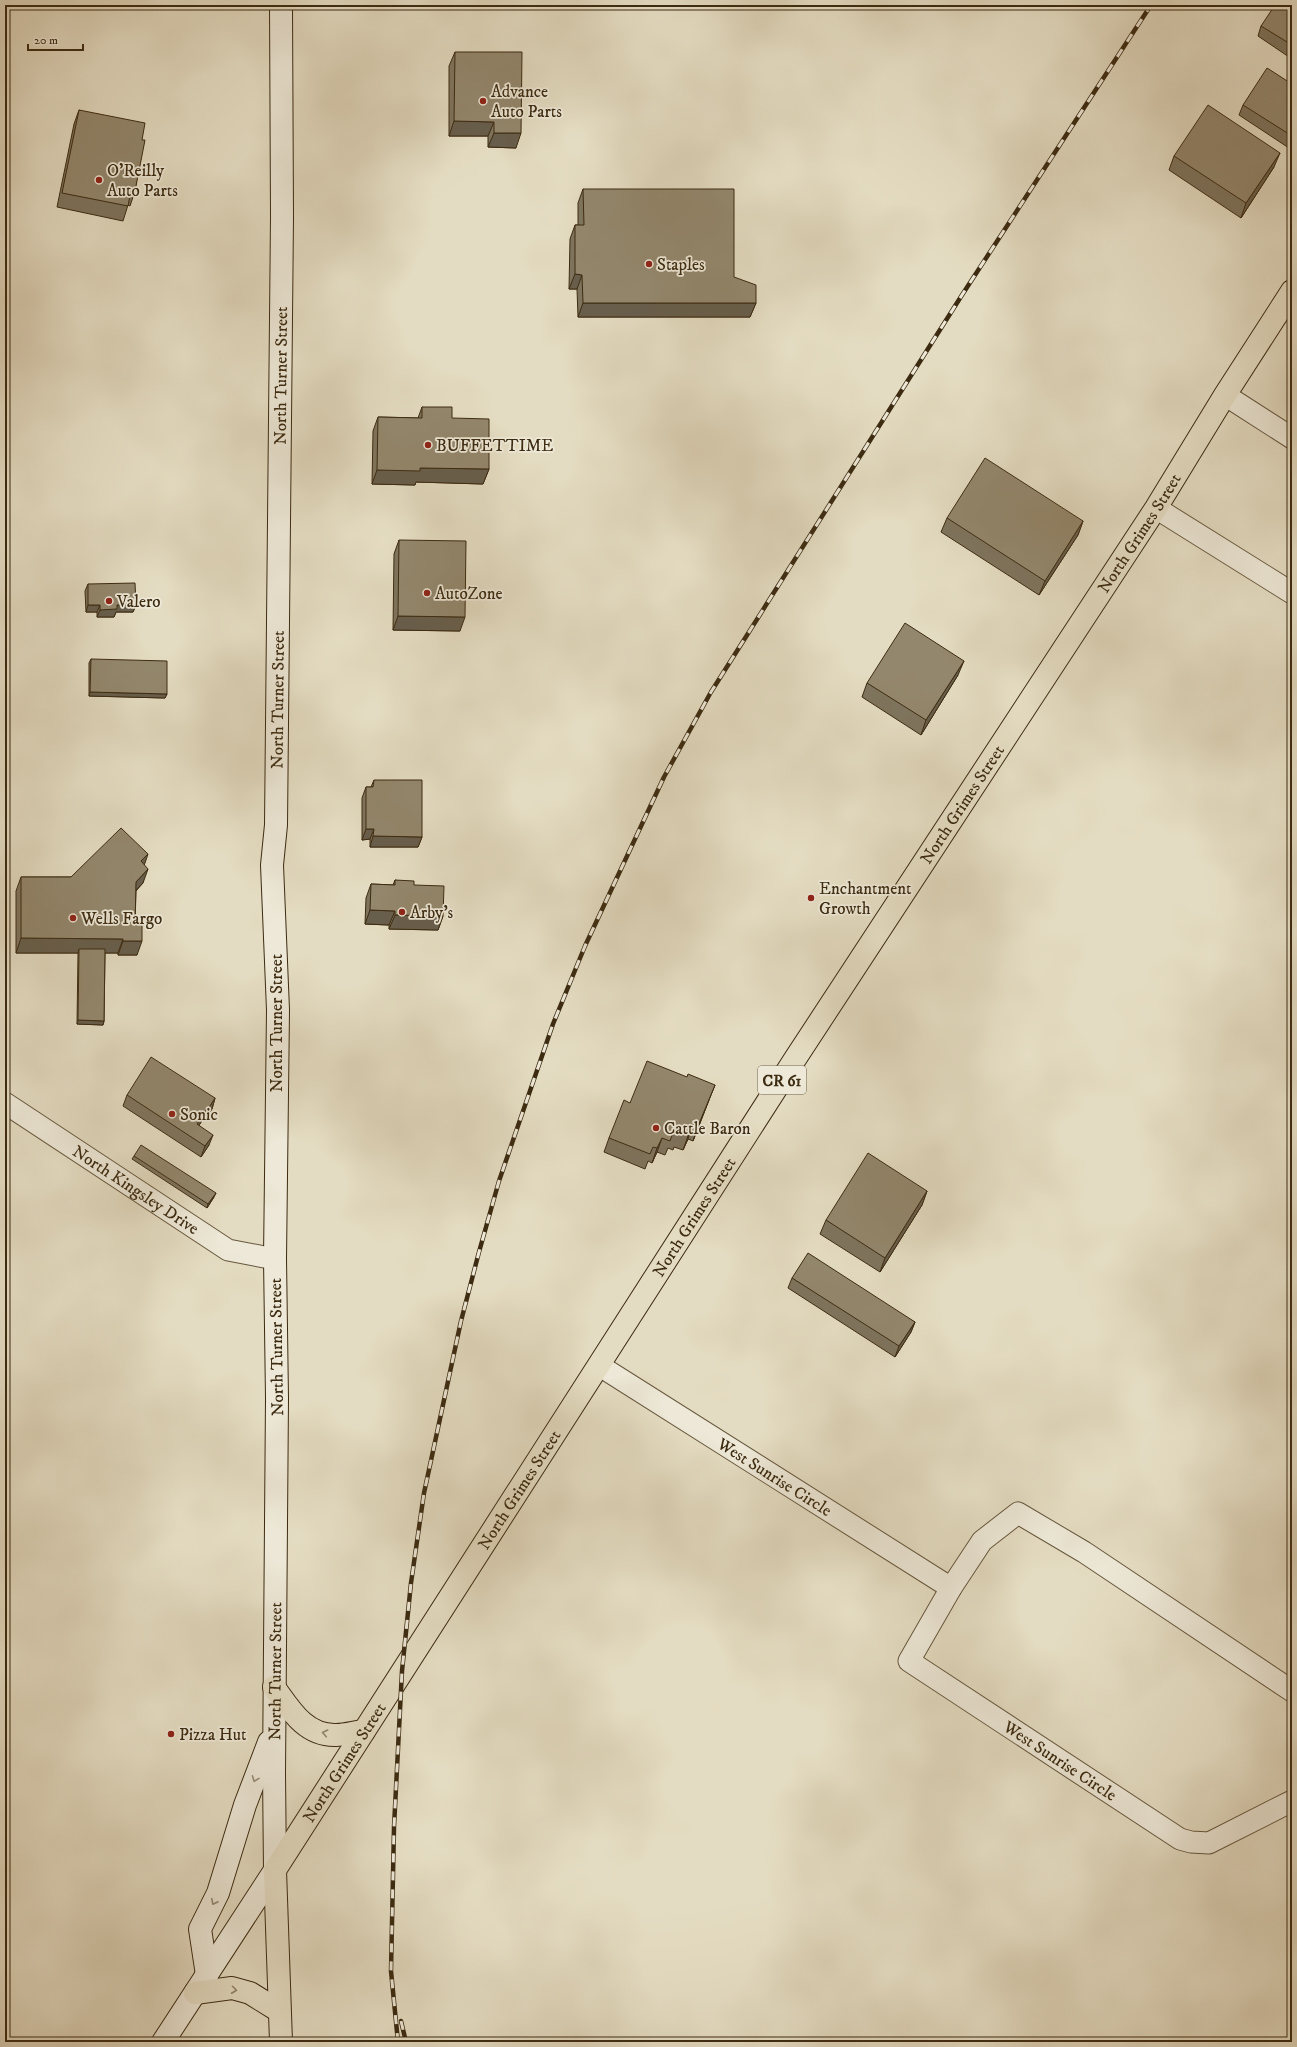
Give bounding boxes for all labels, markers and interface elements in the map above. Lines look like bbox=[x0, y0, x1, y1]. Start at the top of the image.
scale bar bbox=[28, 26, 83, 52]
text: 20 m bbox=[34, 33, 58, 48]
place label: Advance Auto Parts bbox=[491, 81, 562, 123]
marker: Advance Auto Parts bbox=[478, 96, 488, 106]
place label: O'Reilly Auto Parts bbox=[107, 160, 178, 202]
marker: O'Reilly Auto Parts bbox=[94, 175, 104, 185]
place label: Staples bbox=[657, 254, 705, 276]
marker: Staples bbox=[644, 259, 654, 269]
street label: North Turner Street bbox=[270, 306, 293, 445]
place label: BUFFETTIME bbox=[436, 435, 553, 457]
marker: BUFFETTIME bbox=[423, 440, 433, 450]
street label: North Grimes Street bbox=[1093, 469, 1187, 598]
place label: AutoZone bbox=[435, 583, 503, 605]
marker: AutoZone bbox=[422, 588, 432, 598]
place label: Valero bbox=[116, 591, 161, 613]
marker: Valero bbox=[104, 596, 114, 606]
street label: North Turner Street bbox=[267, 630, 290, 769]
street label: North Grimes Street bbox=[916, 741, 1010, 869]
place label: Enchantment Growth bbox=[819, 878, 912, 920]
marker: Enchantment Growth bbox=[806, 893, 816, 903]
place label: Arby's bbox=[410, 902, 454, 924]
marker: Arby's bbox=[397, 907, 407, 917]
place label: Wells Fargo bbox=[80, 908, 162, 930]
marker: Wells Fargo bbox=[68, 913, 78, 923]
street label: North Turner Street bbox=[266, 953, 288, 1092]
road number: CR 61 bbox=[758, 1066, 806, 1094]
place label: Sonic bbox=[180, 1104, 218, 1126]
marker: Sonic bbox=[167, 1109, 177, 1119]
place label: Cattle Baron bbox=[664, 1118, 751, 1140]
marker: Cattle Baron bbox=[651, 1123, 661, 1133]
street label: North Kingsley Drive bbox=[68, 1141, 203, 1240]
street label: North Grimes Street bbox=[648, 1153, 741, 1281]
street label: North Turner Street bbox=[265, 1277, 289, 1416]
street label: North Grimes Street bbox=[473, 1426, 567, 1554]
street label: West Sunrise Circle bbox=[712, 1433, 836, 1522]
street label: North Turner Street bbox=[264, 1601, 287, 1741]
street label: North Grimes Street bbox=[298, 1698, 392, 1827]
street label: West Sunrise Circle bbox=[998, 1716, 1121, 1806]
place label: Pizza Hut bbox=[179, 1724, 247, 1746]
marker: Pizza Hut bbox=[166, 1729, 176, 1739]
one-way arrow bbox=[322, 1730, 328, 1738]
one-way arrow bbox=[251, 1775, 259, 1782]
one-way arrow bbox=[211, 1898, 218, 1905]
one-way arrow bbox=[230, 1985, 237, 1994]

